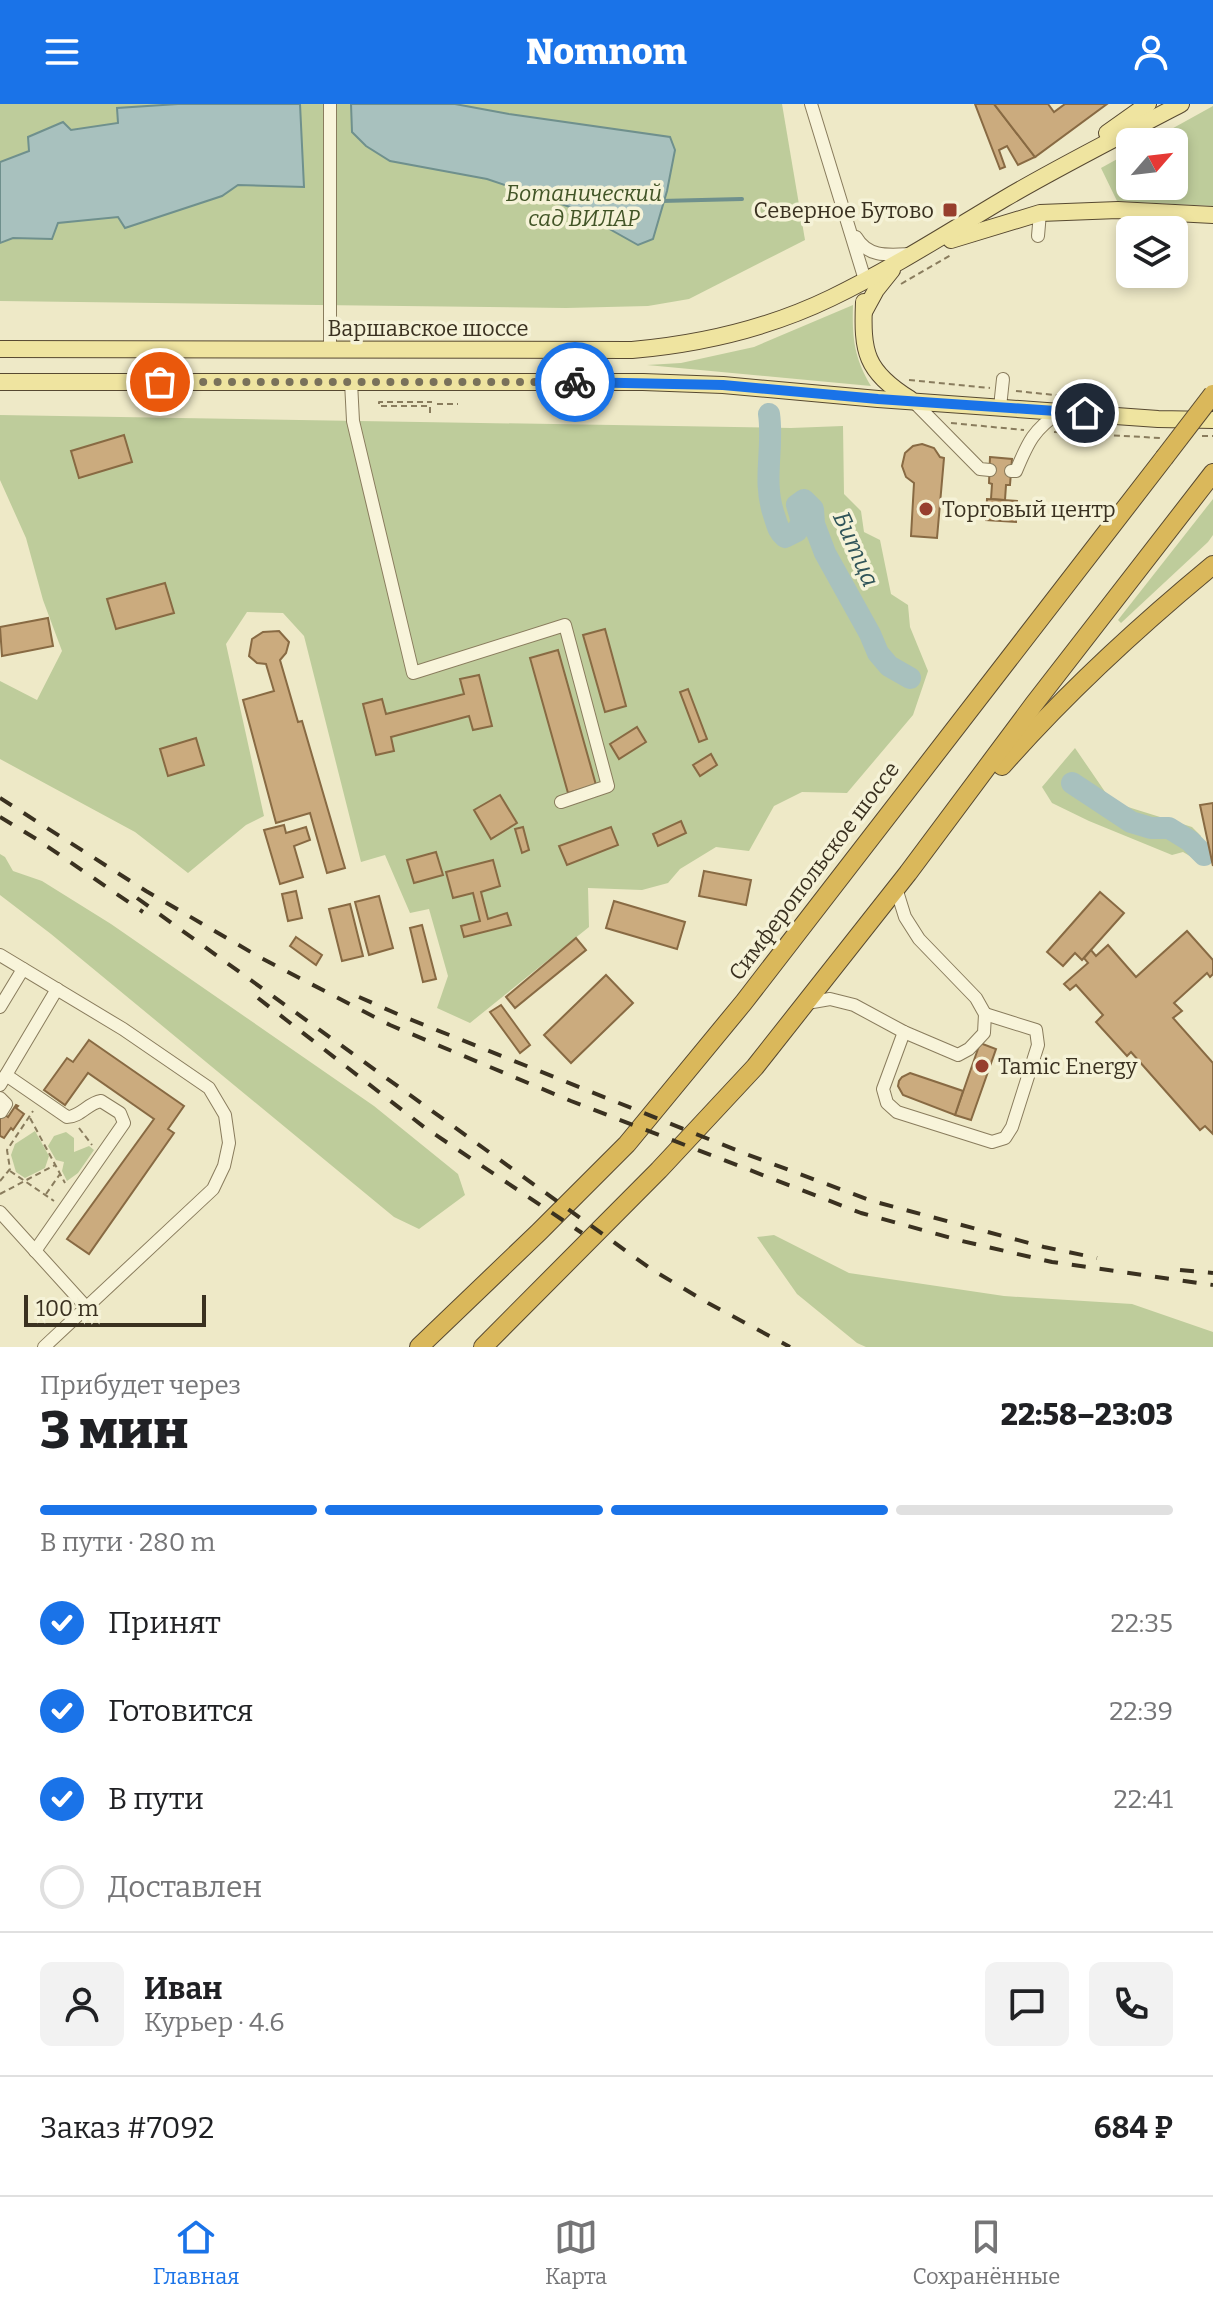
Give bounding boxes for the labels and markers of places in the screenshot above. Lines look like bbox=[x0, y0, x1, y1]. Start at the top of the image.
place label: Северное Бутово bbox=[754, 197, 934, 224]
marker: Северное Бутово bbox=[941, 201, 959, 219]
pin bbox=[126, 348, 194, 416]
pin bbox=[1051, 379, 1119, 447]
place label: Торговый центр bbox=[942, 496, 1116, 523]
marker: Торговый центр bbox=[917, 500, 935, 518]
place label: Tamic Energy bbox=[998, 1053, 1138, 1080]
marker: Tamic Energy bbox=[973, 1057, 991, 1075]

